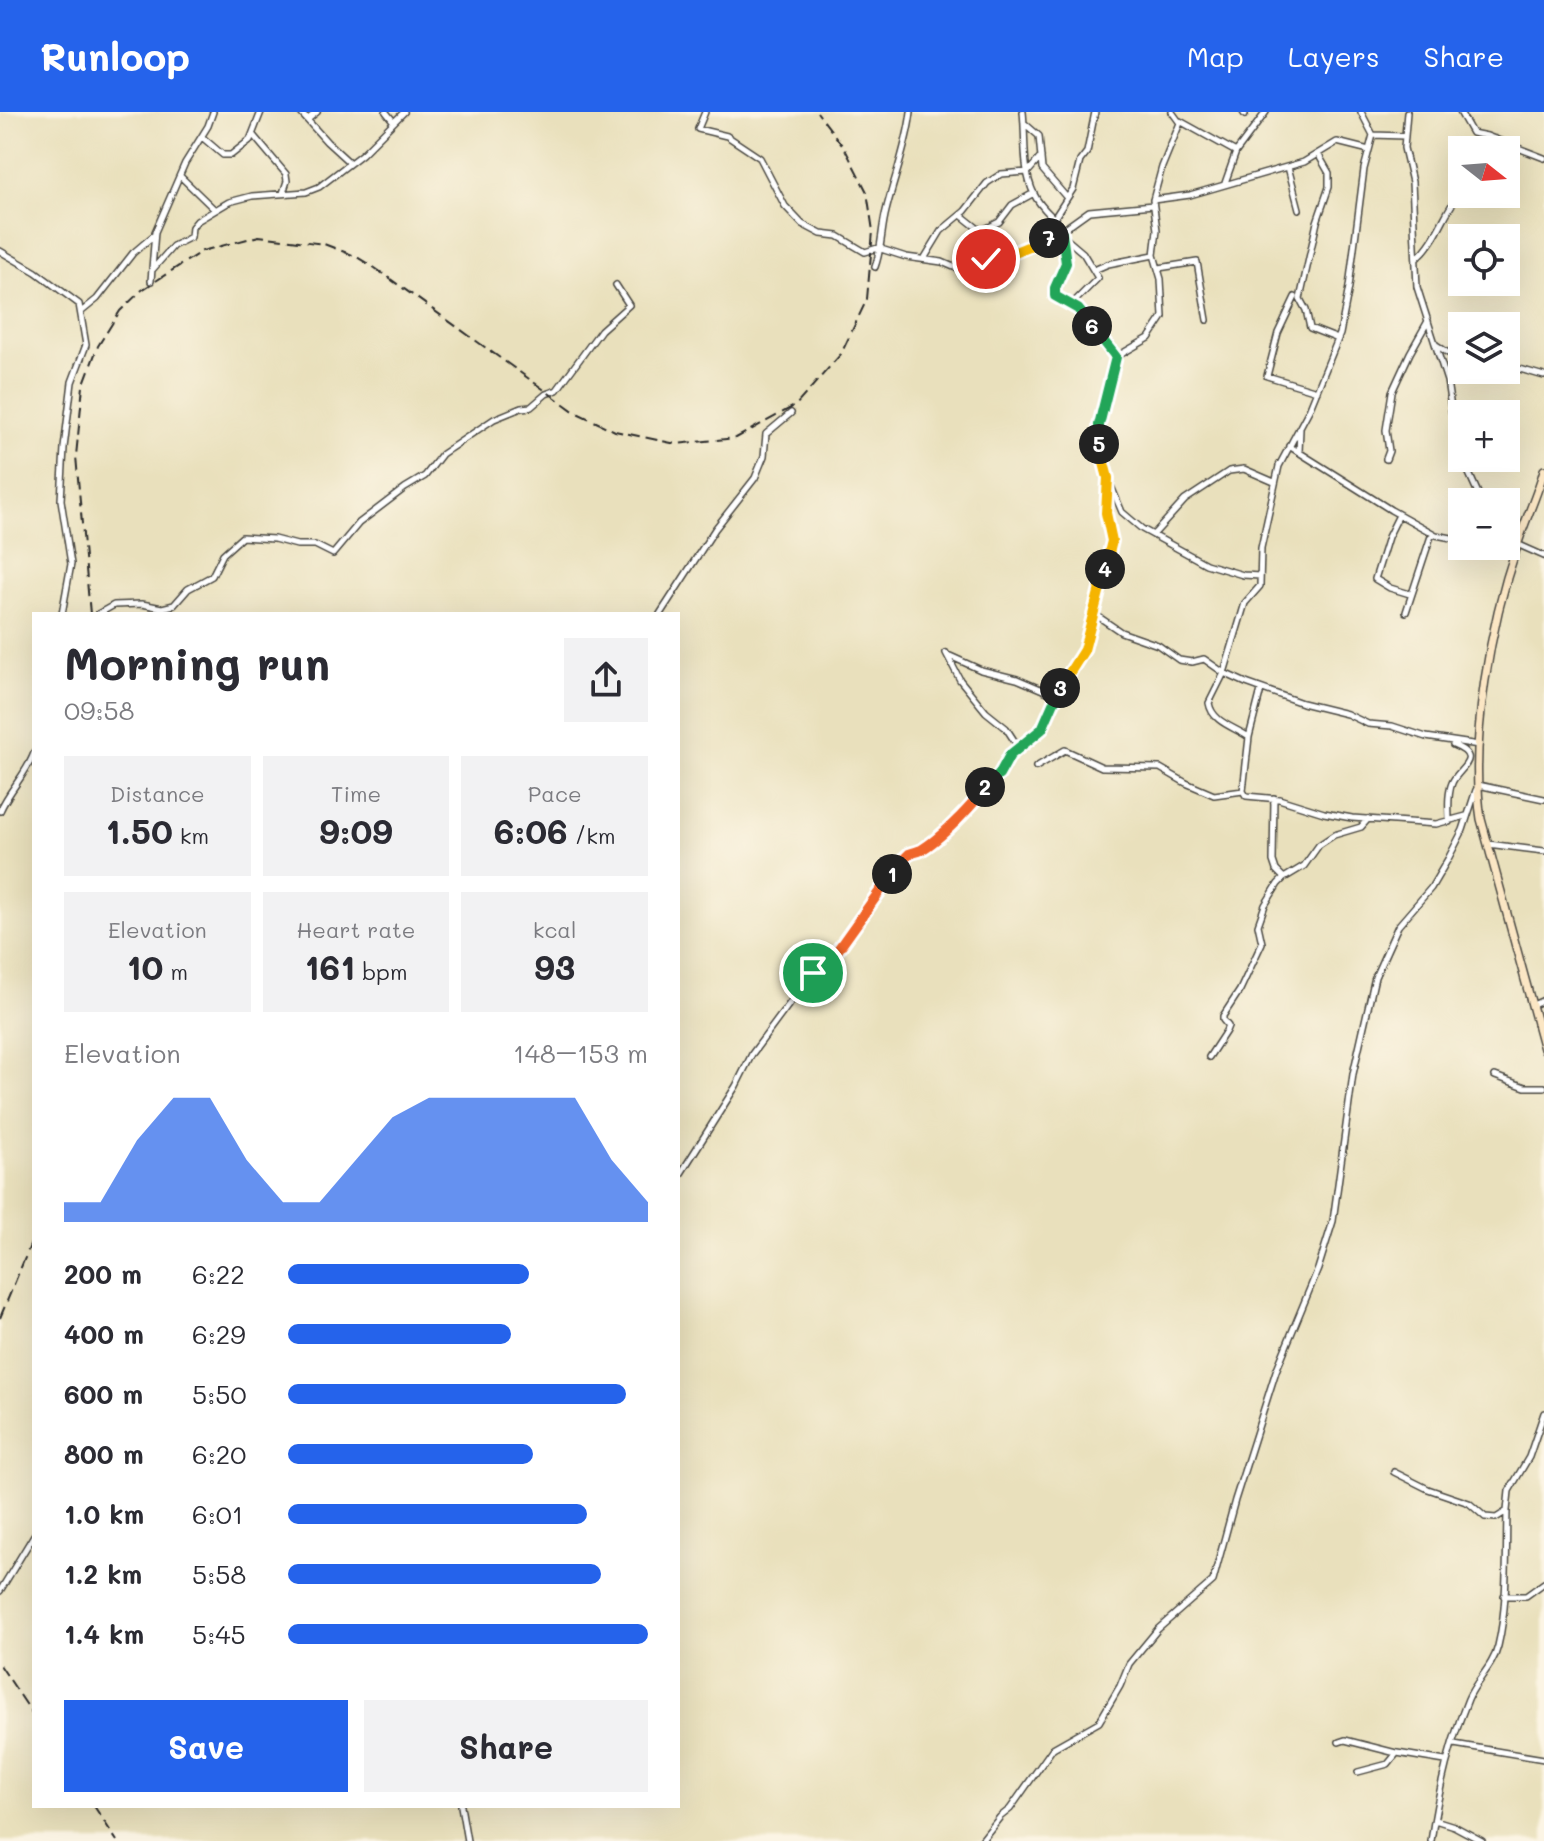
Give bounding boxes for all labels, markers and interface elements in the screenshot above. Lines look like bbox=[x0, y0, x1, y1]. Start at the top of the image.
text: Runloop bbox=[40, 31, 190, 81]
text: Map bbox=[1187, 38, 1244, 74]
text: Layers bbox=[1288, 38, 1380, 74]
text: Share bbox=[1424, 38, 1504, 74]
north arrow bbox=[1448, 136, 1520, 208]
map controls bbox=[1448, 136, 1520, 560]
pin: 7 bbox=[1029, 218, 1069, 258]
text: 7 bbox=[1043, 223, 1055, 252]
button: locate bbox=[1448, 224, 1520, 296]
pin bbox=[952, 225, 1020, 293]
icon: check bbox=[964, 237, 1008, 281]
pin: 6 bbox=[1072, 306, 1112, 346]
text: 6 bbox=[1085, 311, 1099, 340]
button: layers bbox=[1448, 312, 1520, 384]
button: + bbox=[1448, 400, 1520, 472]
pin: 5 bbox=[1079, 424, 1119, 464]
text: 5 bbox=[1093, 429, 1105, 458]
button: − bbox=[1448, 488, 1520, 560]
pin: 4 bbox=[1085, 549, 1125, 589]
text: 4 bbox=[1098, 554, 1112, 583]
text: Morning run bbox=[64, 634, 330, 691]
button: share bbox=[564, 638, 648, 722]
pin: 3 bbox=[1040, 668, 1080, 708]
text: 3 bbox=[1053, 673, 1067, 702]
text: 09:58 bbox=[64, 693, 134, 727]
pin: 2 bbox=[965, 767, 1005, 807]
text: 2 bbox=[979, 772, 991, 801]
text: Distance bbox=[110, 779, 205, 808]
text: Time bbox=[331, 779, 381, 808]
text: Pace bbox=[528, 779, 582, 808]
text: 1.50 bbox=[106, 808, 173, 853]
text: 9:09 bbox=[319, 808, 393, 853]
text: 6:06 bbox=[494, 808, 568, 853]
text: km bbox=[173, 821, 209, 850]
text: /km bbox=[568, 821, 615, 850]
pin: 1 bbox=[872, 854, 912, 894]
text: 1 bbox=[887, 859, 897, 888]
text: Elevation bbox=[108, 915, 207, 944]
text: Heart rate bbox=[297, 915, 415, 944]
text: kcal bbox=[533, 915, 577, 944]
pin bbox=[779, 939, 847, 1007]
text: 10 bbox=[127, 944, 164, 989]
text: 161 bbox=[305, 944, 355, 989]
text: 93 bbox=[534, 944, 575, 989]
icon: arrive bbox=[791, 951, 835, 995]
text: m bbox=[164, 957, 188, 986]
text: bpm bbox=[355, 957, 407, 986]
text: Elevation bbox=[64, 1036, 181, 1070]
text: 148–153 m bbox=[513, 1036, 648, 1070]
text: 200 m bbox=[64, 1257, 142, 1291]
text: 6:22 bbox=[192, 1257, 245, 1291]
text: 400 m bbox=[64, 1317, 144, 1351]
text: 6:29 bbox=[192, 1317, 246, 1351]
text: 600 m bbox=[64, 1377, 143, 1411]
text: 5:50 bbox=[192, 1377, 246, 1411]
text: 800 m bbox=[64, 1437, 144, 1471]
text: 6:20 bbox=[192, 1437, 246, 1471]
text: 1.0 km bbox=[64, 1497, 144, 1531]
text: 6:01 bbox=[192, 1497, 243, 1531]
text: 1.2 km bbox=[64, 1557, 142, 1591]
text: 5:58 bbox=[192, 1557, 246, 1591]
text: 1.4 km bbox=[64, 1617, 144, 1651]
text: 5:45 bbox=[192, 1617, 246, 1651]
button: Save bbox=[64, 1700, 348, 1792]
button: Share bbox=[364, 1700, 648, 1792]

